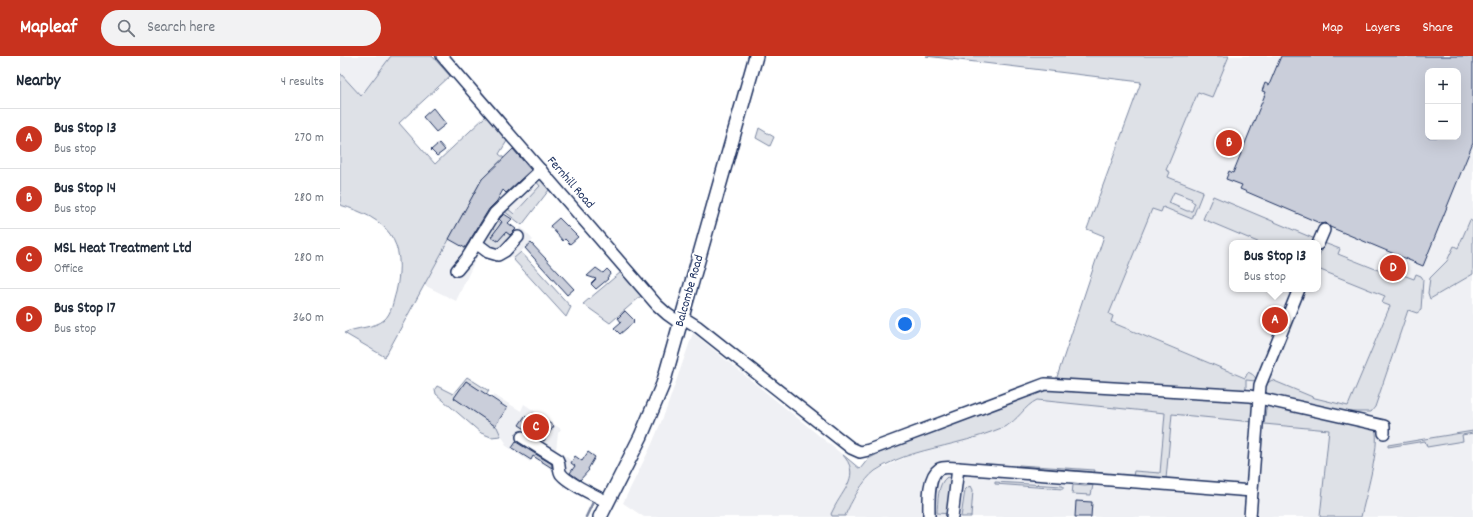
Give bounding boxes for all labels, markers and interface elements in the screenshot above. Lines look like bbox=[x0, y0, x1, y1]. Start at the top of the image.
search box bbox=[101, 10, 381, 46]
text: Mapleaf bbox=[20, 15, 77, 42]
icon: search bbox=[115, 17, 137, 39]
text: Search here bbox=[147, 17, 215, 39]
text: Map bbox=[1322, 18, 1343, 38]
text: Layers bbox=[1365, 18, 1400, 38]
text: Share bbox=[1422, 18, 1453, 38]
map controls bbox=[1425, 68, 1461, 140]
button: + bbox=[1425, 68, 1461, 104]
text: Nearby bbox=[16, 70, 60, 94]
text: 4 results bbox=[281, 73, 324, 92]
button: − bbox=[1425, 104, 1461, 140]
text: Bus Stop 13 bbox=[54, 118, 116, 140]
pin: B bbox=[1216, 128, 1242, 158]
text: A bbox=[25, 129, 33, 148]
text: 270 m bbox=[294, 129, 324, 148]
text: Bus stop bbox=[54, 140, 96, 159]
street label: Fernhill Road bbox=[542, 153, 598, 213]
text: Bus Stop 14 bbox=[54, 178, 116, 200]
text: B bbox=[26, 189, 32, 208]
text: 280 m bbox=[294, 189, 324, 208]
text: Bus stop bbox=[54, 200, 96, 219]
text: MSL Heat Treatment Ltd bbox=[54, 238, 192, 260]
popup bbox=[1229, 240, 1321, 292]
text: Bus Stop 13 bbox=[1244, 246, 1306, 268]
text: C bbox=[26, 249, 32, 268]
text: 280 m bbox=[294, 249, 324, 268]
street label: Balcombe Road bbox=[671, 253, 709, 329]
pin: D bbox=[1380, 253, 1406, 283]
text: Office bbox=[54, 260, 83, 279]
text: Bus stop bbox=[1244, 268, 1286, 287]
text: Bus Stop 17 bbox=[54, 298, 116, 320]
pin: A bbox=[1262, 305, 1288, 335]
text: D bbox=[26, 309, 32, 328]
text: 360 m bbox=[293, 309, 324, 328]
your location bbox=[895, 314, 915, 334]
text: Bus stop bbox=[54, 320, 96, 339]
pin: C bbox=[523, 412, 549, 442]

